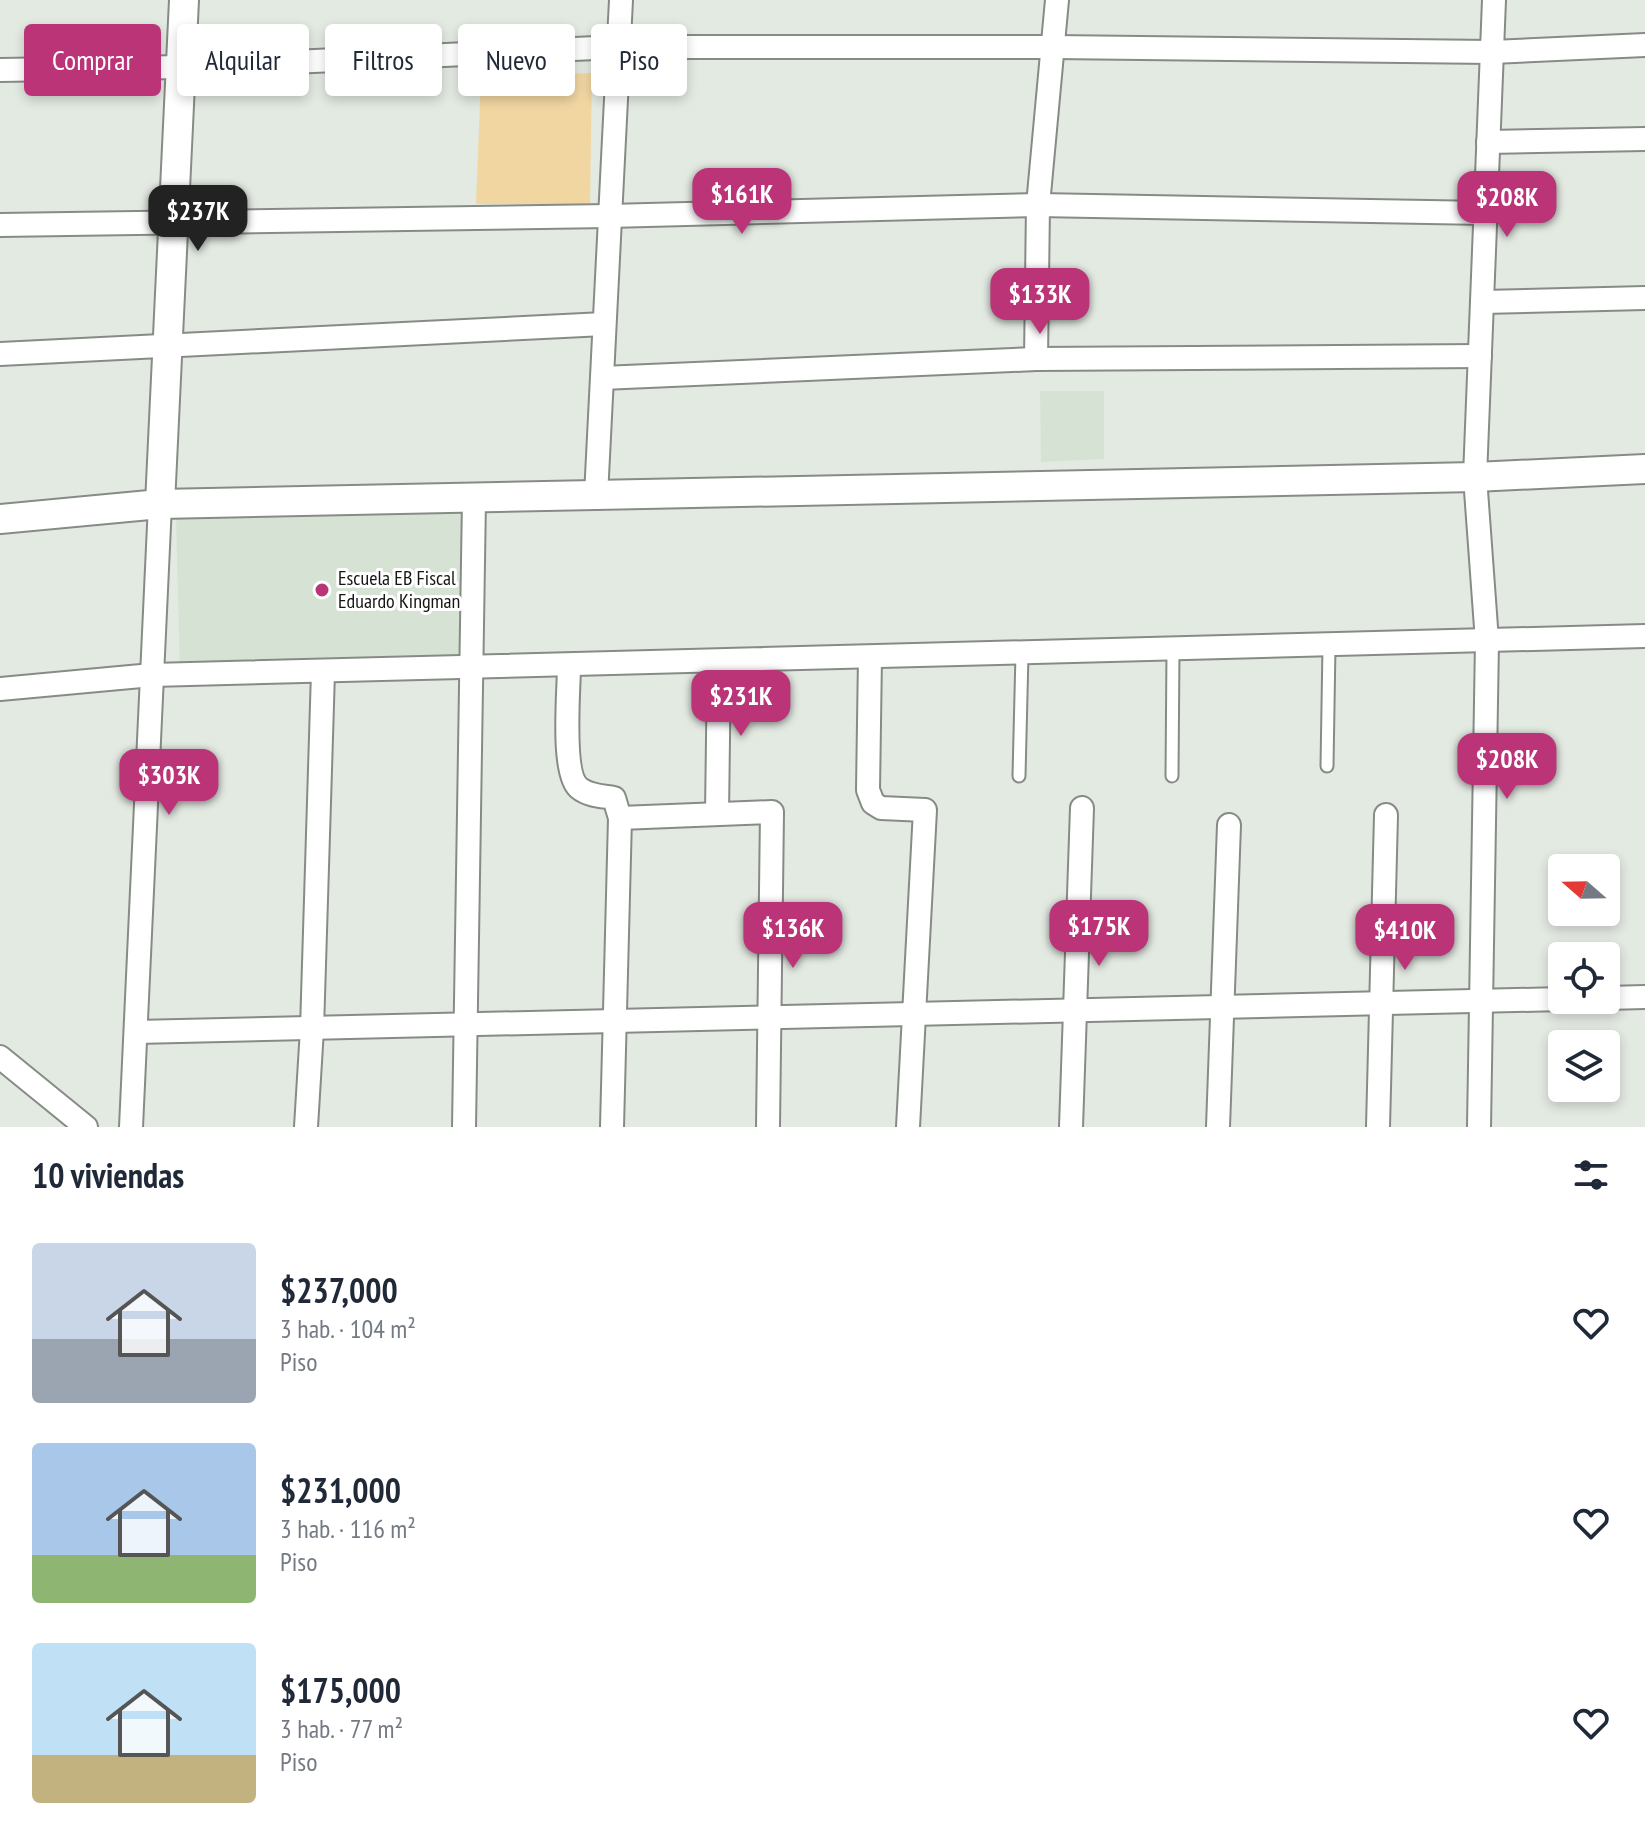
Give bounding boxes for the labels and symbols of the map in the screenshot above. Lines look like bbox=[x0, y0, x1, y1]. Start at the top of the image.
pin: $161K bbox=[686, 168, 798, 236]
pin: $208K bbox=[1451, 171, 1563, 239]
pin: $237K bbox=[142, 185, 254, 253]
pin: $133K bbox=[984, 268, 1096, 336]
place label: Escuela EB Fiscal Eduardo Kingman bbox=[338, 565, 460, 614]
marker: Escuela EB Fiscal Eduardo Kingman bbox=[313, 581, 331, 599]
pin: $231K bbox=[685, 670, 797, 738]
pin: $208K bbox=[1451, 733, 1563, 801]
pin: $303K bbox=[113, 749, 225, 817]
north arrow bbox=[1548, 854, 1620, 926]
pin: $175K bbox=[1043, 900, 1155, 968]
pin: $136K bbox=[737, 902, 849, 970]
pin: $410K bbox=[1349, 904, 1461, 972]

